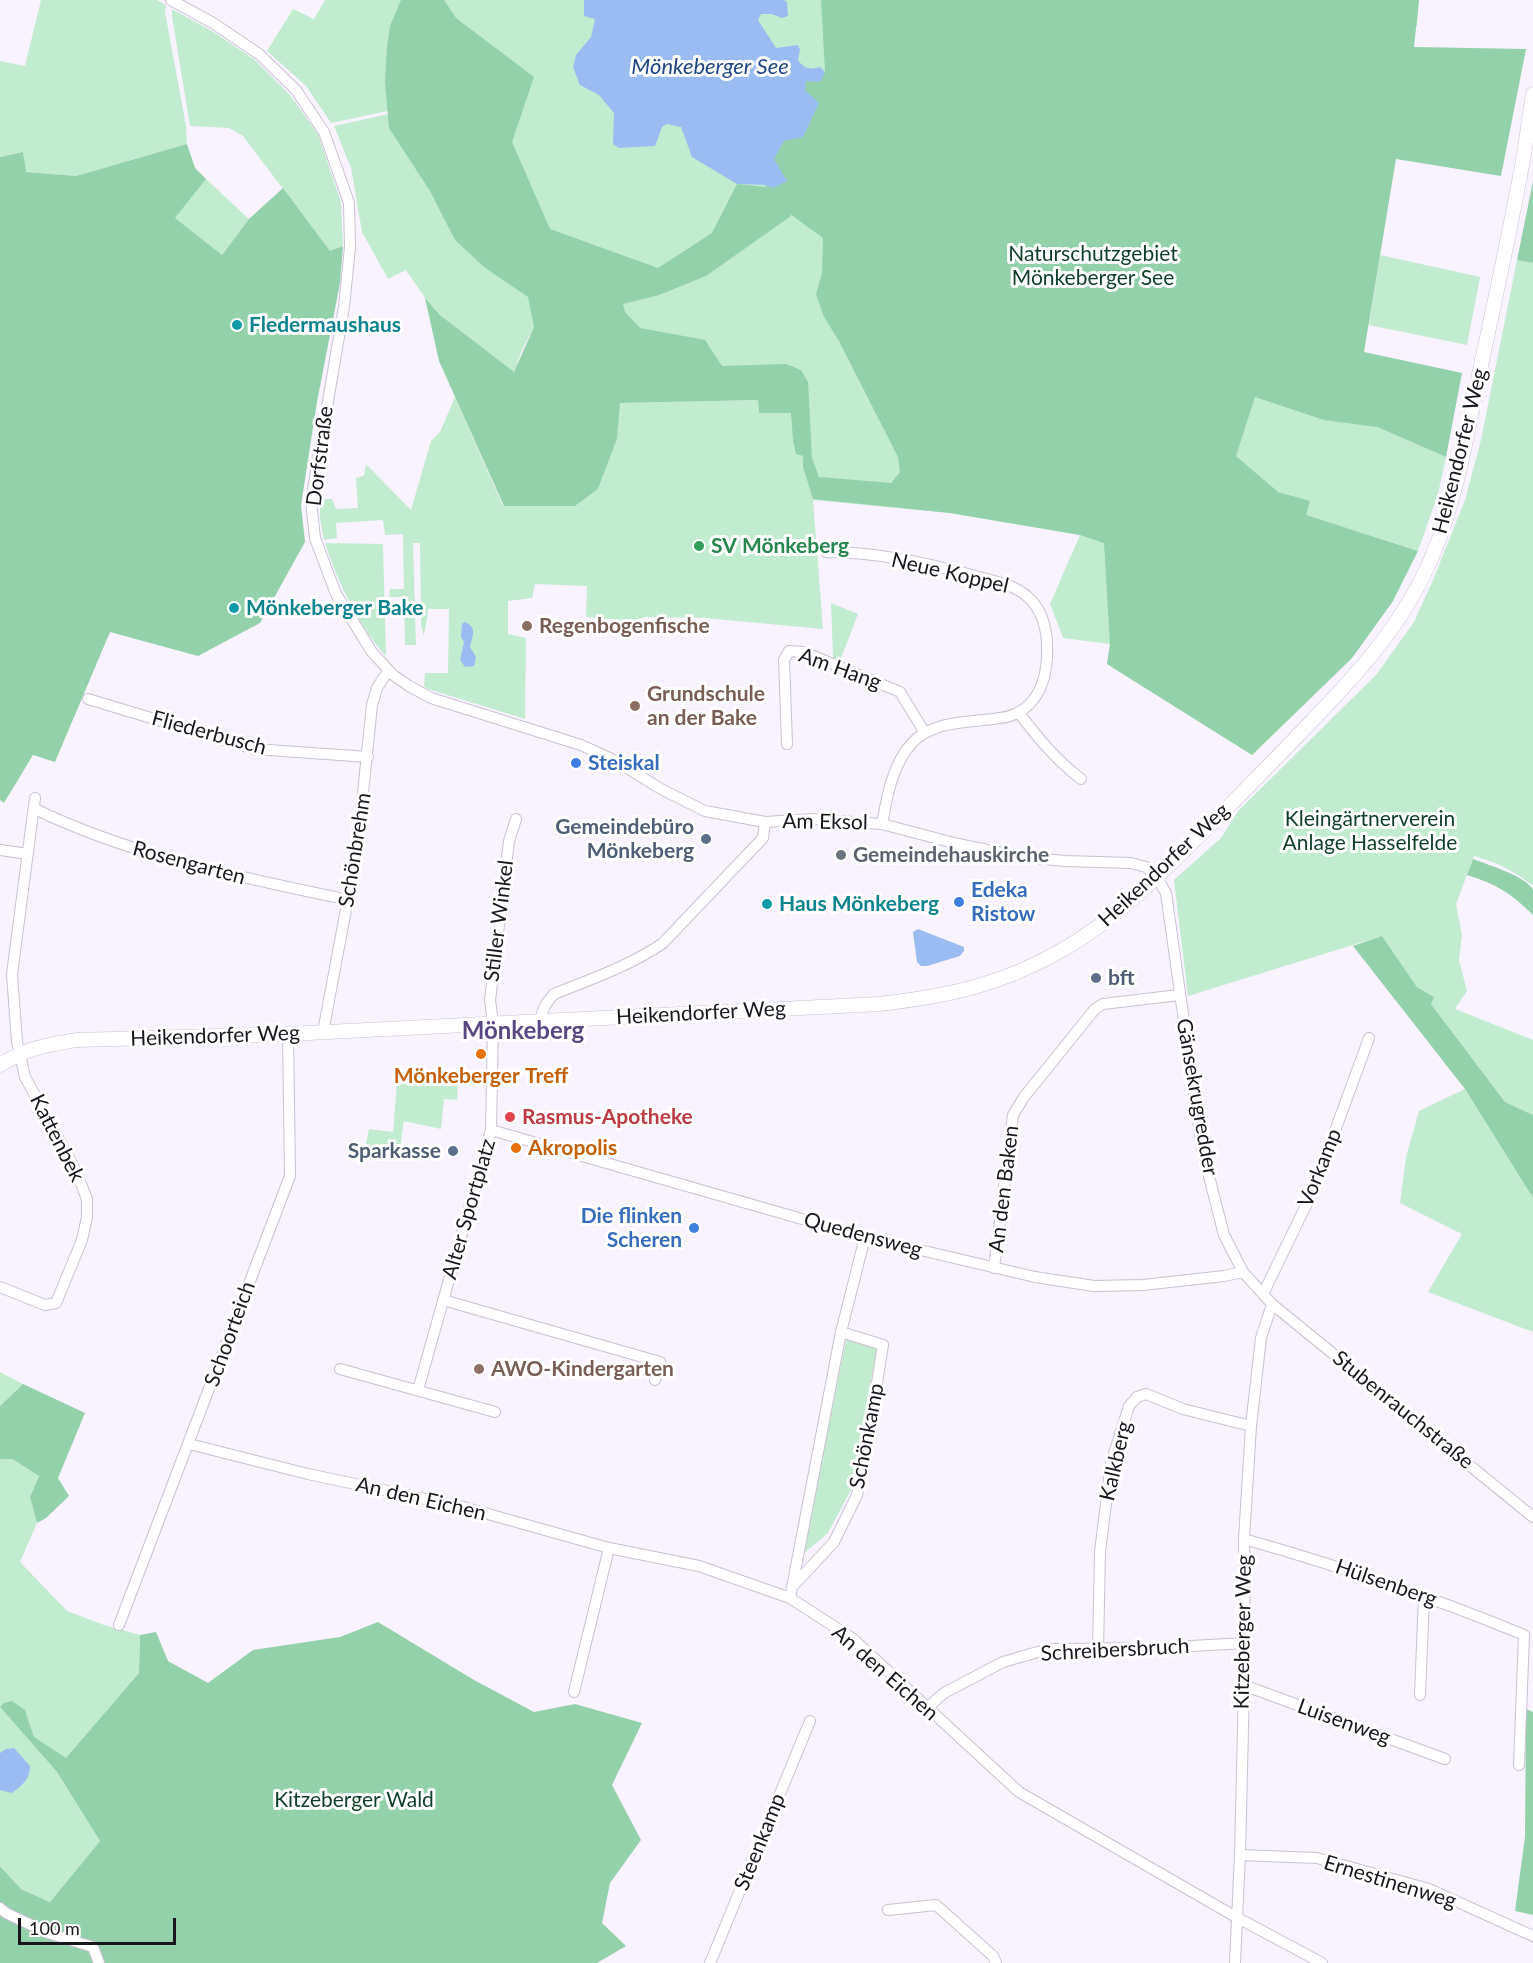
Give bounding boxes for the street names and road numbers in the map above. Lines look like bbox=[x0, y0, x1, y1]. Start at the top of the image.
street label: Heikendorfer Weg bbox=[1427, 366, 1493, 536]
street label: Dorfstraße bbox=[301, 405, 339, 507]
street label: Neue Koppel bbox=[889, 547, 1011, 599]
street label: Am Hang bbox=[795, 643, 885, 695]
street label: Fliederbusch bbox=[149, 706, 269, 760]
street label: Schönbrehm bbox=[334, 791, 376, 909]
street label: Heikendorfer Weg bbox=[1093, 798, 1235, 932]
street label: Am Eksol bbox=[782, 809, 868, 835]
street label: Rosengarten bbox=[130, 836, 248, 890]
street label: Stiller Winkel bbox=[479, 859, 519, 983]
street label: Heikendorfer Weg bbox=[616, 996, 786, 1030]
street label: Gänsekrugredder bbox=[1171, 1016, 1223, 1178]
street label: Heikendorfer Weg bbox=[130, 1020, 300, 1052]
street label: Kattenbek bbox=[24, 1090, 90, 1186]
street label: An den Baken bbox=[984, 1124, 1024, 1254]
street label: Vorkamp bbox=[1293, 1125, 1347, 1211]
street label: Alter Sportplatz bbox=[437, 1136, 501, 1282]
street label: Quedensweg bbox=[801, 1207, 925, 1263]
street label: Schoorteich bbox=[199, 1278, 261, 1390]
street label: Stubenrauchstraße bbox=[1328, 1345, 1478, 1475]
street label: Schönkamp bbox=[844, 1381, 890, 1491]
street label: Kalkberg bbox=[1095, 1419, 1137, 1503]
street label: An den Eichen bbox=[353, 1472, 489, 1526]
street label: Hülsenberg bbox=[1332, 1554, 1440, 1612]
street label: Kitzeberger Weg bbox=[1229, 1555, 1257, 1709]
street label: An den Eichen bbox=[827, 1620, 943, 1726]
street label: Schreibersbruch bbox=[1040, 1634, 1190, 1666]
street label: Luisenweg bbox=[1294, 1694, 1394, 1750]
street label: Steenkamp bbox=[729, 1790, 791, 1894]
street label: Ernestinenweg bbox=[1321, 1850, 1459, 1914]

